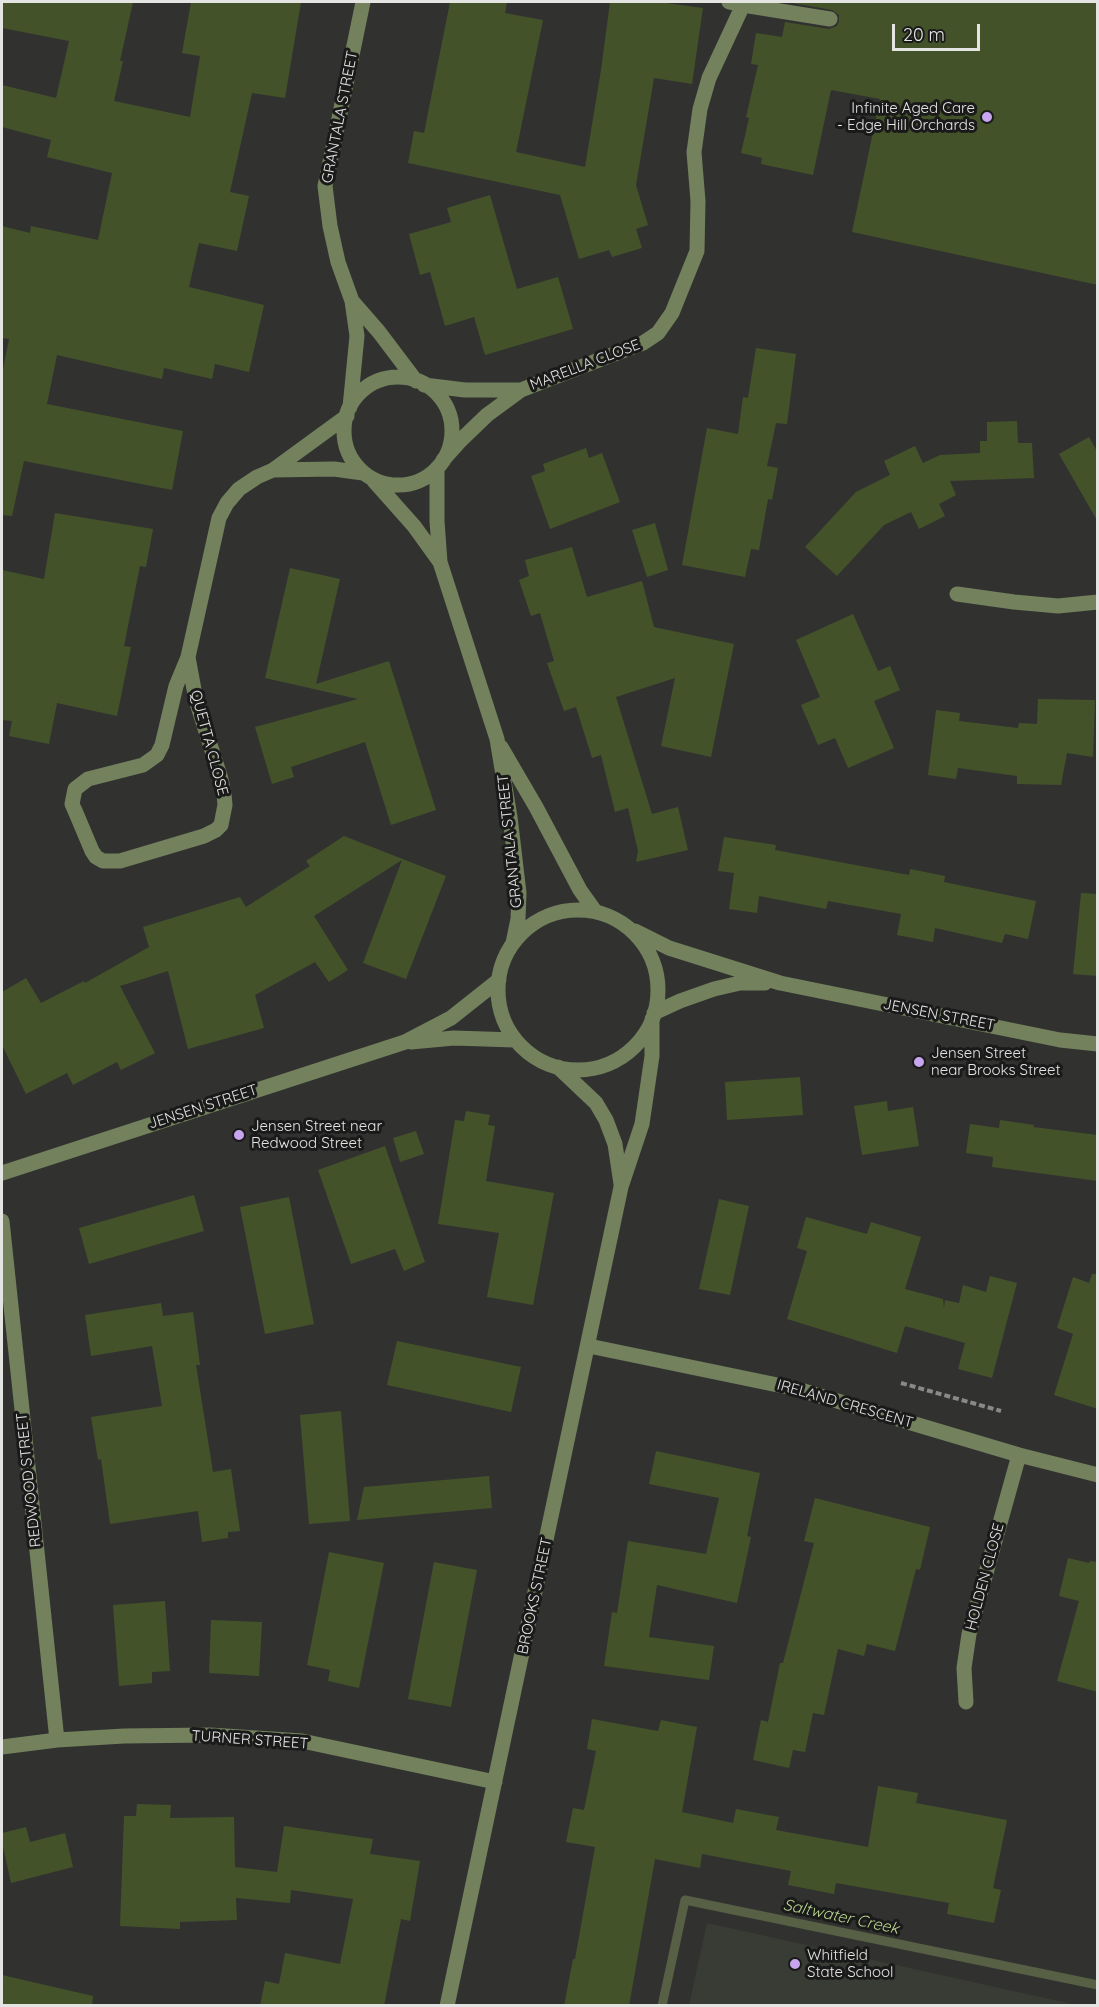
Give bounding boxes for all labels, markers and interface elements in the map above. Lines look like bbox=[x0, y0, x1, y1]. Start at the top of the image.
scale bar bbox=[895, 12, 984, 50]
text: 20 m bbox=[903, 23, 945, 46]
street label: GRANTALA STREET bbox=[318, 49, 362, 185]
place label: Infinite Aged Care - Edge Hill Orchards bbox=[837, 99, 975, 134]
marker: Infinite Aged Care - Edge Hill Orchards bbox=[980, 110, 994, 124]
street label: MARELLA CLOSE bbox=[527, 336, 643, 394]
street label: QUETTA CLOSE bbox=[186, 688, 232, 798]
street label: GRANTALA STREET bbox=[494, 773, 526, 909]
street label: JENSEN STREET bbox=[882, 995, 996, 1035]
place label: Jensen Street near Brooks Street bbox=[931, 1044, 1061, 1079]
marker: Jensen Street near Brooks Street bbox=[912, 1055, 926, 1069]
street label: JENSEN STREET bbox=[146, 1081, 260, 1133]
place label: Jensen Street near Redwood Street bbox=[251, 1117, 382, 1152]
marker: Jensen Street near Redwood Street bbox=[232, 1128, 246, 1142]
street label: IRELAND CRESCENT bbox=[775, 1376, 915, 1432]
street label: REDWOOD STREET bbox=[13, 1412, 45, 1548]
street label: HOLDEN CLOSE bbox=[962, 1521, 1008, 1633]
street label: BROOKS STREET bbox=[514, 1536, 556, 1656]
street label: TURNER STREET bbox=[191, 1727, 309, 1753]
water label: Saltwater Creek bbox=[781, 1895, 901, 1939]
place label: Whitfield State School bbox=[807, 1946, 893, 1981]
marker: Whitfield State School bbox=[788, 1957, 802, 1971]

